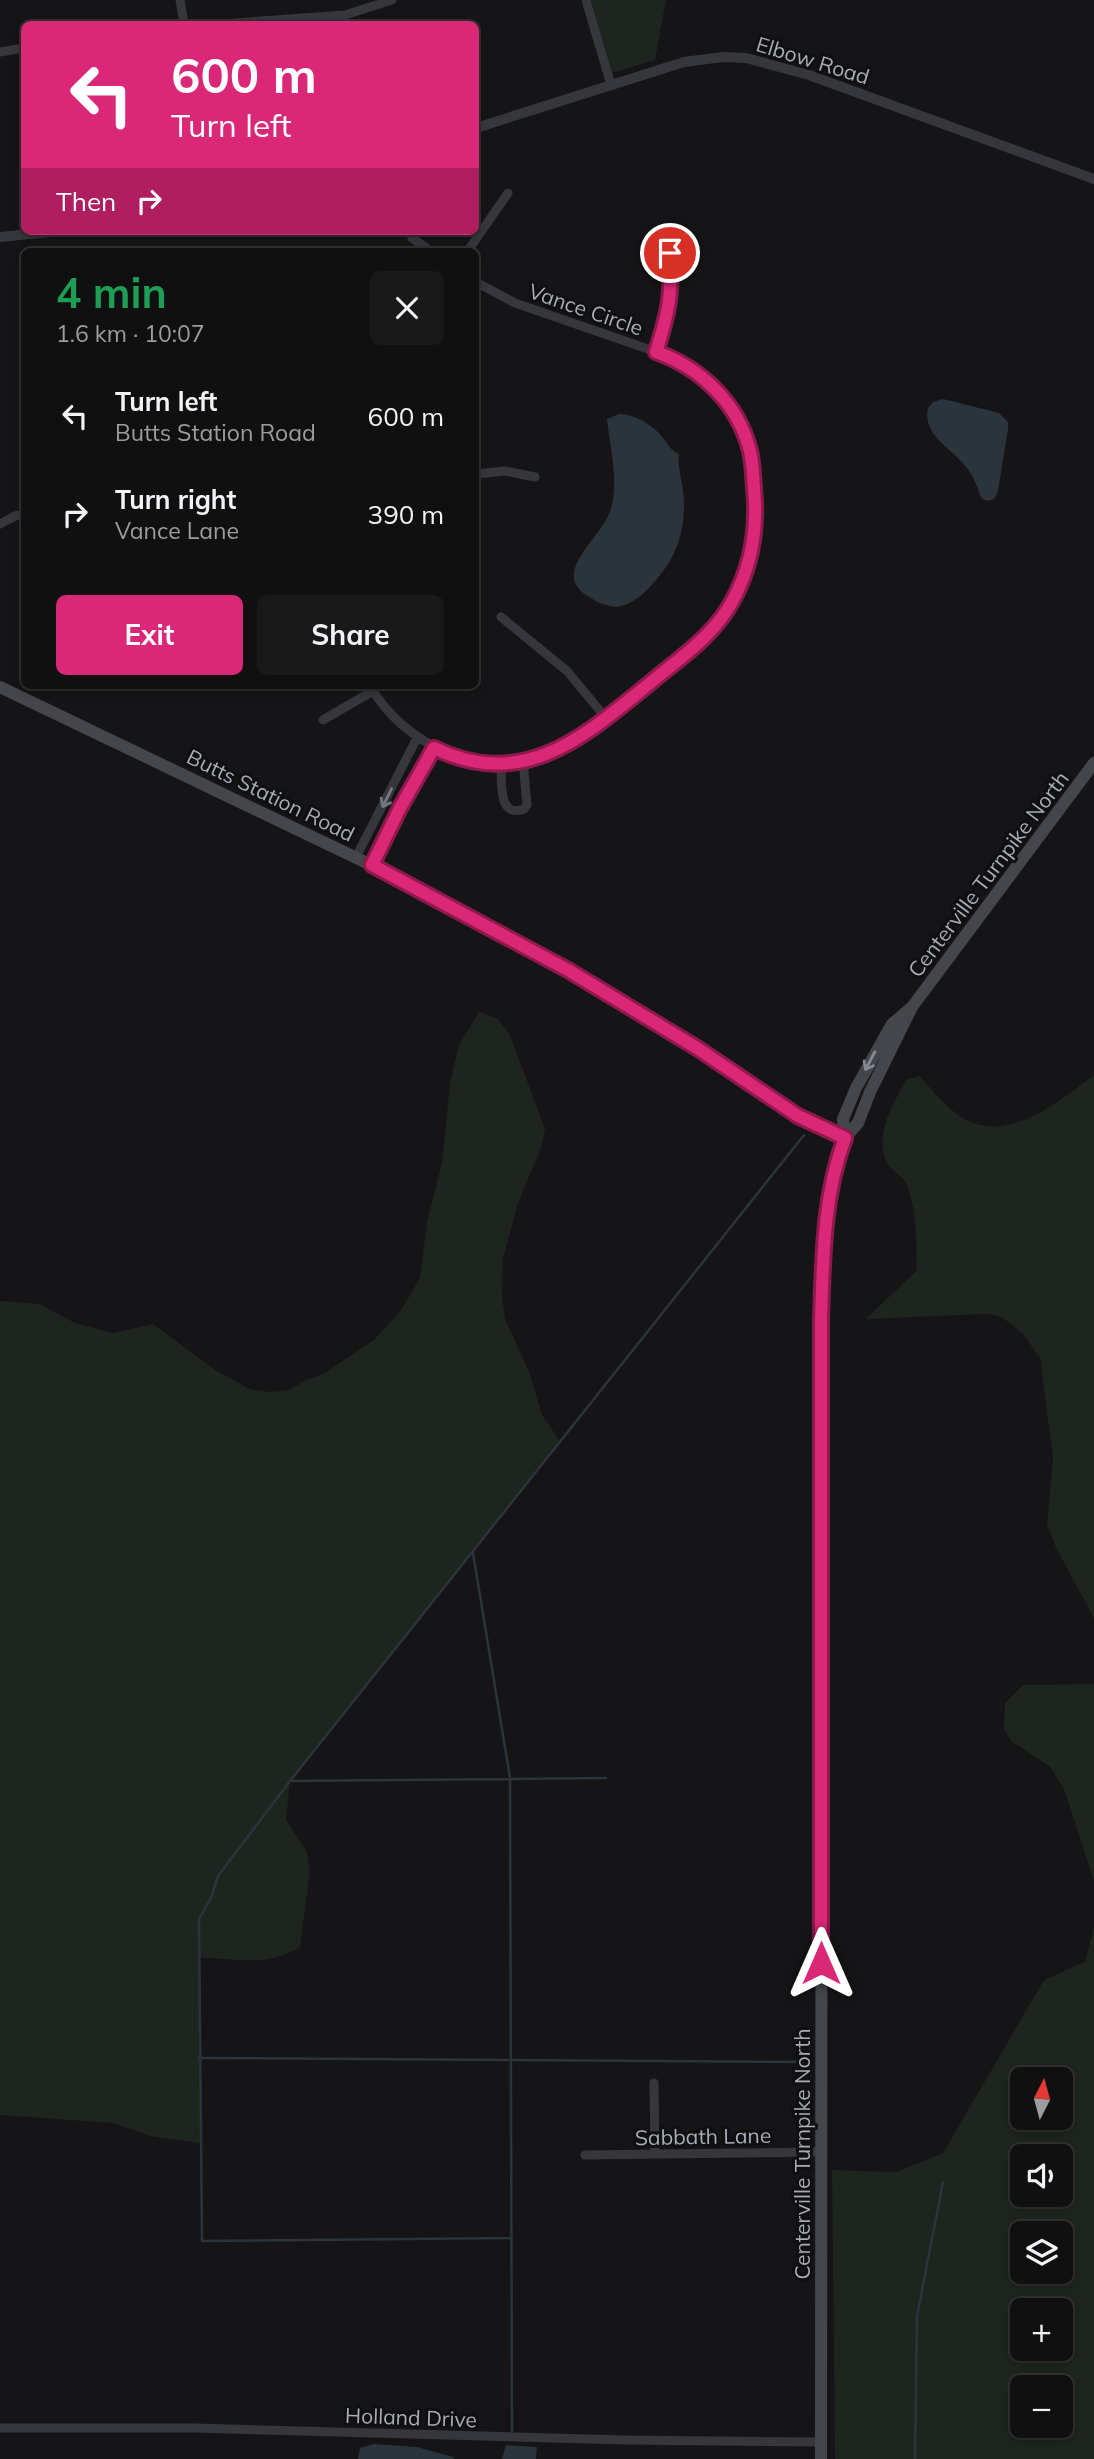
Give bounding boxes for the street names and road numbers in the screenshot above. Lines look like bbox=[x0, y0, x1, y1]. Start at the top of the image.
street label: Elbow Road bbox=[753, 30, 873, 90]
street label: Vance Circle bbox=[525, 277, 647, 341]
street label: Butts Station Road bbox=[183, 743, 359, 847]
street label: Centerville Turnpike North bbox=[902, 766, 1074, 982]
street label: Centerville Turnpike North bbox=[789, 2028, 815, 2280]
street label: Sabbath Lane bbox=[635, 2122, 771, 2150]
street label: Holland Drive bbox=[345, 2402, 477, 2432]

